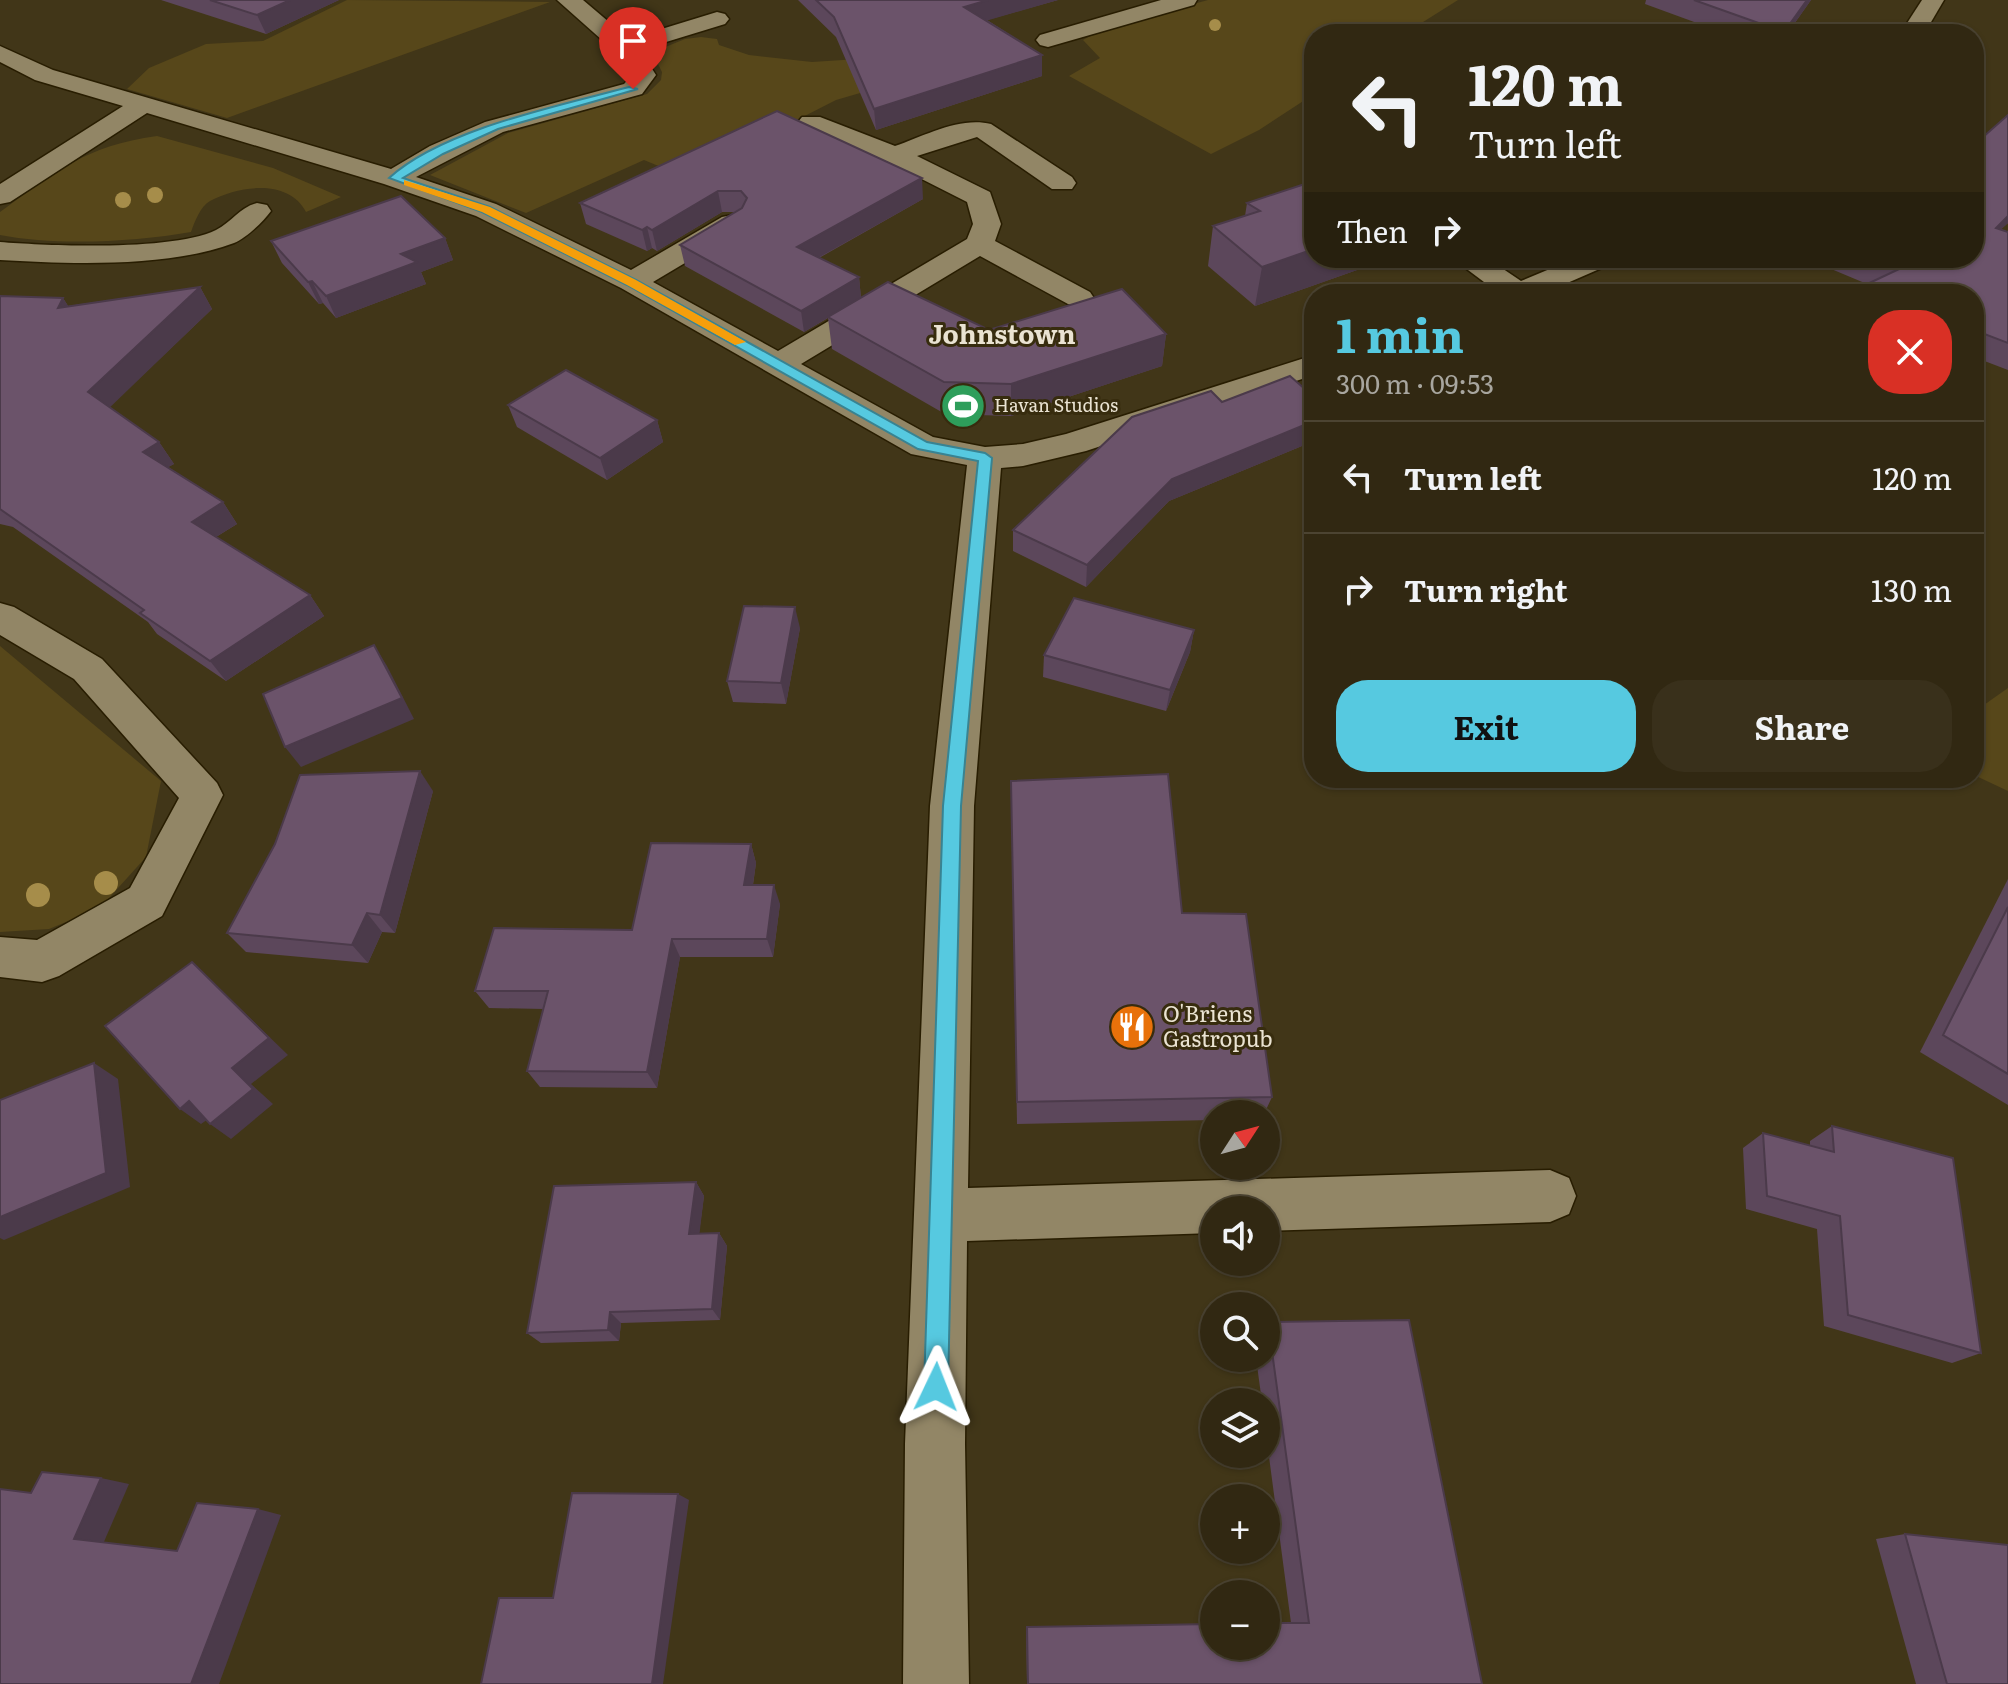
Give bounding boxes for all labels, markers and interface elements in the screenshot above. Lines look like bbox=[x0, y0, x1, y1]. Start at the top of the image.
pin bbox=[599, 7, 667, 89]
icon: arrive bbox=[611, 19, 655, 63]
text: 120 m bbox=[1468, 40, 1623, 123]
icon: left bbox=[1336, 56, 1440, 160]
text: Turn left bbox=[1468, 116, 1622, 169]
text: Then bbox=[1336, 208, 1408, 252]
icon: right bbox=[1424, 208, 1468, 252]
text: 1 min bbox=[1336, 297, 1464, 368]
button: close bbox=[1868, 310, 1952, 394]
district label: Johnstown bbox=[928, 313, 1076, 352]
text: 300 m · 09:53 bbox=[1336, 363, 1494, 402]
sports icon: Havan Studios bbox=[939, 382, 987, 430]
place label: Havan Studios bbox=[994, 391, 1118, 418]
icon: left bbox=[1336, 455, 1380, 499]
text: Turn left bbox=[1404, 455, 1542, 499]
text: 120 m bbox=[1872, 455, 1952, 499]
icon: right bbox=[1336, 567, 1380, 611]
text: Turn right bbox=[1404, 567, 1568, 611]
text: 130 m bbox=[1871, 567, 1952, 611]
button: Exit bbox=[1336, 680, 1636, 772]
button: Share bbox=[1652, 680, 1952, 772]
place label: O'Briens Gastropub bbox=[1163, 996, 1273, 1054]
restaurant icon: O'Briens Gastropub bbox=[1108, 1003, 1156, 1051]
north arrow bbox=[1200, 1100, 1280, 1180]
map controls bbox=[1200, 1100, 1280, 1660]
button: sound bbox=[1200, 1196, 1280, 1276]
button: search bbox=[1200, 1292, 1280, 1372]
position arrow bbox=[894, 1345, 978, 1429]
button: layers bbox=[1200, 1388, 1280, 1468]
button: + bbox=[1200, 1484, 1280, 1564]
button: − bbox=[1200, 1580, 1280, 1660]

